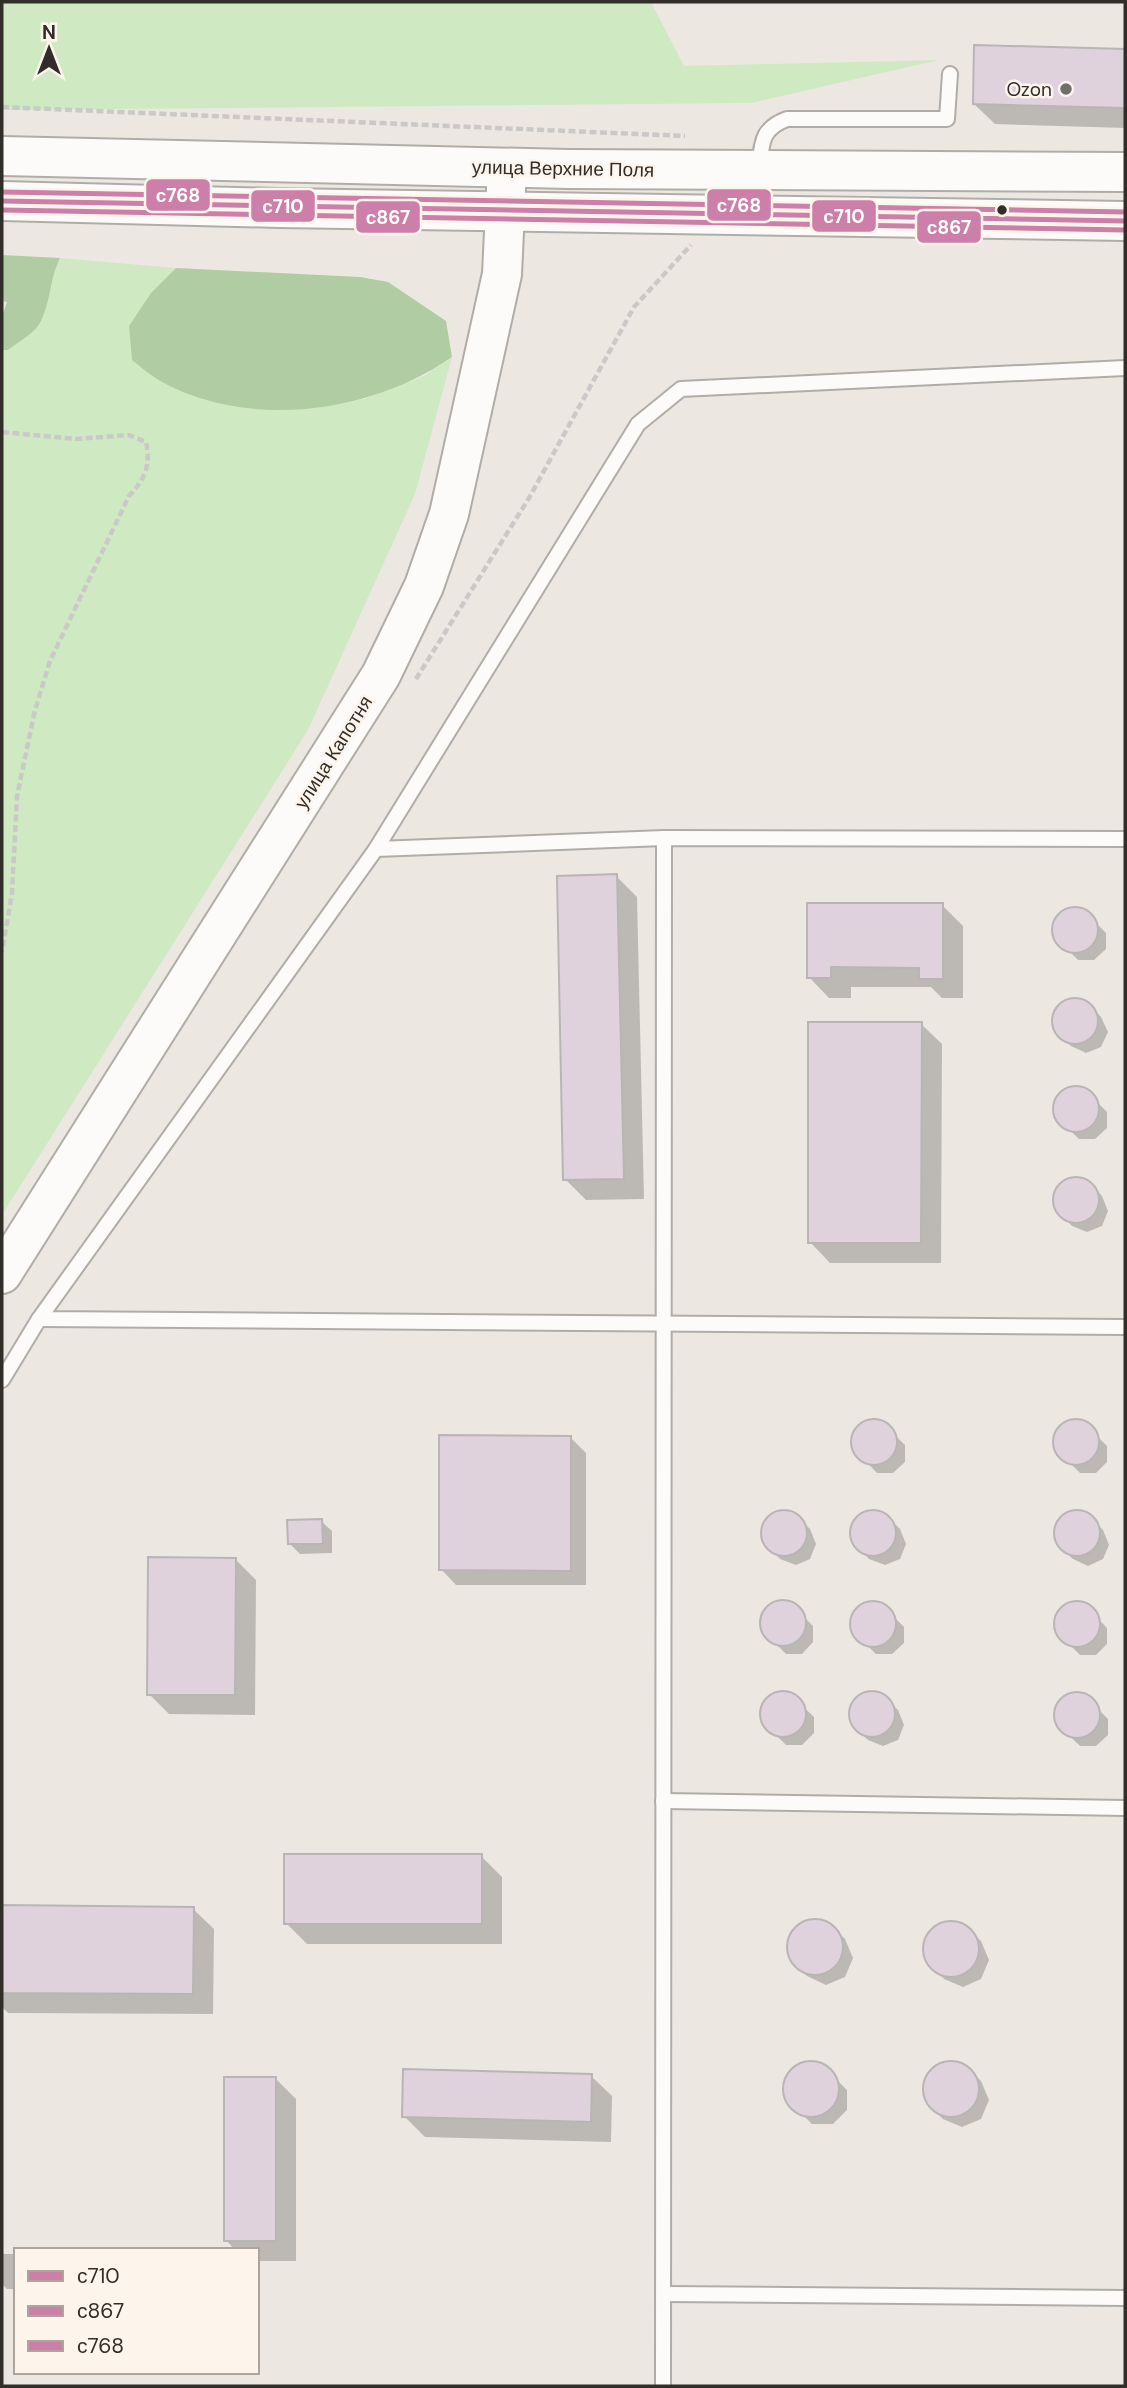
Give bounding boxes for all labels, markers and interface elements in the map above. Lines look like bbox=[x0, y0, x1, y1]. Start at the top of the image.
north arrow bbox=[14, 14, 84, 84]
text: N bbox=[42, 20, 56, 45]
place label: Ozon bbox=[1006, 77, 1052, 102]
marker: Ozon bbox=[1058, 81, 1074, 97]
street label: улица Верхние Поля bbox=[472, 154, 654, 183]
line badge: с768 bbox=[145, 178, 211, 212]
text: с768 bbox=[156, 183, 200, 208]
line badge: с768 bbox=[706, 188, 772, 222]
line badge: с710 bbox=[250, 189, 316, 223]
text: с768 bbox=[717, 193, 761, 218]
text: с710 bbox=[262, 194, 304, 219]
line badge: с710 bbox=[811, 199, 877, 233]
line badge: с867 bbox=[355, 200, 421, 234]
unlabelled marker bbox=[995, 203, 1009, 217]
text: с710 bbox=[823, 204, 865, 229]
text: с867 bbox=[366, 205, 410, 230]
line badge: с867 bbox=[916, 210, 982, 244]
text: с867 bbox=[927, 215, 971, 240]
street label: улица Капотня bbox=[289, 691, 378, 814]
legend bbox=[14, 2248, 259, 2374]
text: с710 bbox=[77, 2262, 120, 2290]
text: с867 bbox=[77, 2297, 124, 2325]
text: с768 bbox=[77, 2332, 124, 2360]

